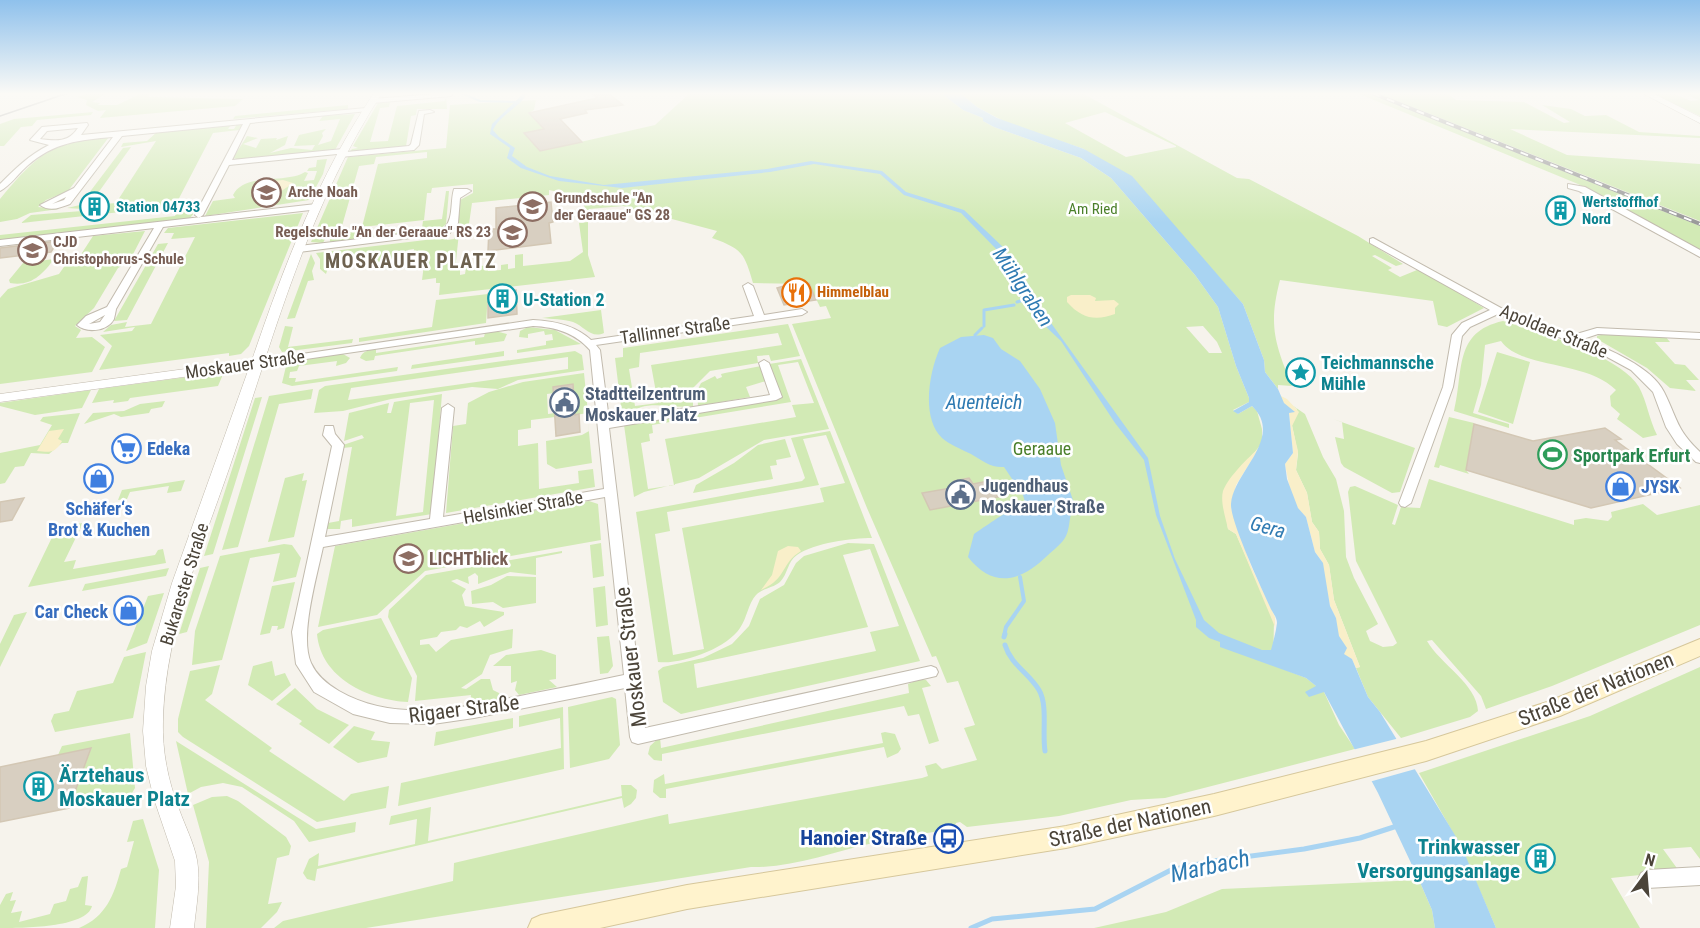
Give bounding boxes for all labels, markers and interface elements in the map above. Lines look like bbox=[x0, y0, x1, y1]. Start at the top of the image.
school or university icon: Arche Noah bbox=[251, 176, 283, 208]
place label: Arche Noah bbox=[288, 183, 358, 201]
place label: Grundschule "An der Geraaue" GS 28 bbox=[554, 189, 670, 224]
building icon: Station 04733 bbox=[79, 191, 111, 223]
school or university icon: Grundschule "An der Geraaue" GS 28 bbox=[517, 191, 549, 223]
place label: Wertstoffhof Nord bbox=[1582, 193, 1658, 228]
building icon: Wertstoffhof Nord bbox=[1545, 195, 1577, 227]
place label: Station 04733 bbox=[116, 198, 200, 216]
park label: Am Ried bbox=[1068, 200, 1118, 218]
school or university icon: Regelschule "An der Geraaue" RS 23 bbox=[496, 216, 528, 248]
place label: Regelschule "An der Geraaue" RS 23 bbox=[275, 223, 491, 241]
place label: CJD Christophorus-Schule bbox=[53, 233, 184, 268]
school or university icon: CJD Christophorus-Schule bbox=[16, 235, 48, 267]
water label: Mühlgraben bbox=[988, 243, 1058, 331]
district label: MOSKAUER PLATZ bbox=[325, 249, 497, 273]
restaurant icon: Himmelblau bbox=[780, 276, 812, 308]
building icon: U-Station 2 bbox=[486, 283, 518, 315]
place label: Himmelblau bbox=[817, 283, 889, 301]
place label: U-Station 2 bbox=[523, 289, 605, 310]
street label: Apoldaer Straße bbox=[1497, 300, 1611, 362]
street label: Tallinner Straße bbox=[619, 312, 731, 348]
street label: Moskauer Straße bbox=[184, 345, 306, 383]
place label: Teichmannsche Mühle bbox=[1321, 352, 1434, 394]
place icon: Teichmannsche Mühle bbox=[1284, 356, 1316, 388]
place label: Stadtteilzentrum Moskauer Platz bbox=[585, 383, 706, 425]
public building icon: Stadtteilzentrum Moskauer Platz bbox=[548, 387, 580, 419]
water label: Auenteich bbox=[945, 390, 1022, 414]
supermarket icon: Edeka bbox=[110, 432, 142, 464]
place label: Edeka bbox=[147, 438, 190, 459]
park label: Geraaue bbox=[1013, 438, 1071, 459]
sports icon: Sportpark Erfurt bbox=[1536, 439, 1568, 471]
place label: Sportpark Erfurt bbox=[1573, 445, 1691, 466]
shop icon: Schäfer‘s Brot & Kuchen bbox=[83, 463, 115, 495]
shop icon: JYSK bbox=[1604, 470, 1636, 502]
place label: Jugendhaus Moskauer Straße bbox=[981, 475, 1105, 517]
place label: JYSK bbox=[1641, 476, 1680, 497]
public building icon: Jugendhaus Moskauer Straße bbox=[944, 479, 976, 511]
street label: Helsinkier Straße bbox=[461, 486, 585, 528]
place label: Schäfer‘s Brot & Kuchen bbox=[48, 498, 150, 540]
water label: Gera bbox=[1248, 511, 1288, 543]
street label: Bukarester Straße bbox=[155, 520, 213, 648]
school or university icon: LICHTblick bbox=[392, 542, 424, 574]
place label: LICHTblick bbox=[429, 548, 509, 569]
street label: Moskauer Straße bbox=[610, 586, 651, 728]
shop icon: Car Check bbox=[113, 595, 145, 627]
place label: Car Check bbox=[35, 601, 108, 622]
street label: Straße der Nationen bbox=[1515, 647, 1677, 731]
street label: Rigaer Straße bbox=[407, 690, 521, 728]
place label: Ärztehaus Moskauer Platz bbox=[59, 763, 190, 811]
building icon: Ärztehaus Moskauer Platz bbox=[22, 771, 54, 803]
street label: Straße der Nationen bbox=[1047, 794, 1213, 852]
bus stop icon: Hanoier Straße bbox=[932, 822, 964, 854]
place label: Hanoier Straße bbox=[800, 826, 927, 850]
place label: Trinkwasser Versorgungsanlage bbox=[1357, 835, 1520, 883]
building icon: Trinkwasser Versorgungsanlage bbox=[1525, 843, 1557, 875]
water label: Marbach bbox=[1168, 844, 1252, 888]
north arrow bbox=[1616, 844, 1676, 904]
text: N bbox=[1643, 850, 1657, 871]

